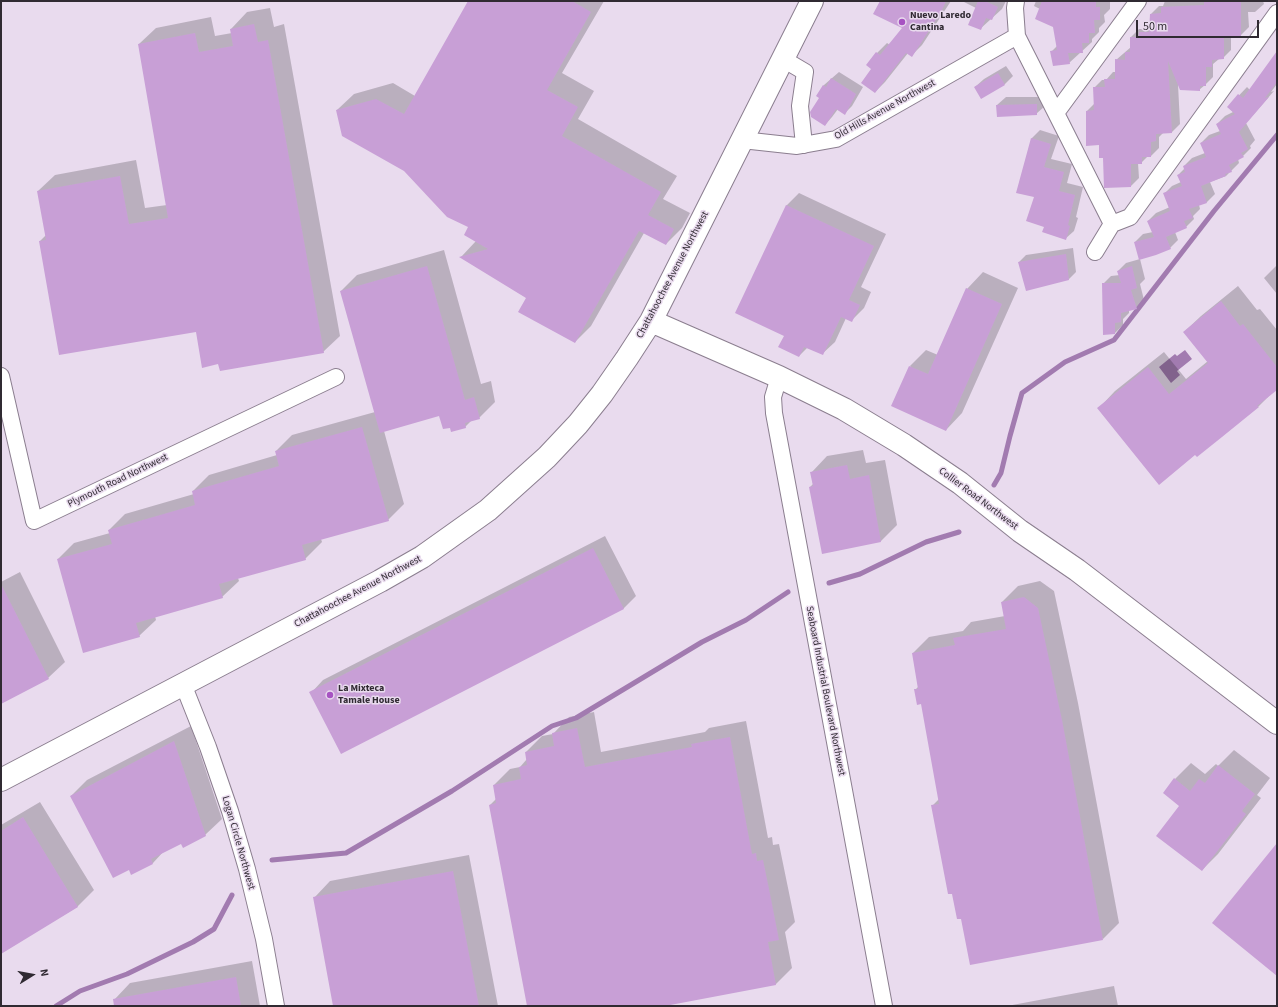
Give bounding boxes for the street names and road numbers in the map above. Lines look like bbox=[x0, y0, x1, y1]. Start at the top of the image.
street label: Old Hills Avenue Northwest bbox=[832, 77, 938, 143]
street label: Chattahoochee Avenue Northwest bbox=[634, 209, 712, 341]
street label: Plymouth Road Northwest bbox=[66, 452, 170, 510]
street label: Collier Road Northwest bbox=[936, 465, 1020, 533]
street label: Chattahoochee Avenue Northwest bbox=[292, 553, 424, 631]
street label: Seaboard Industrial Boulevard Northwest bbox=[803, 605, 847, 777]
street label: Logan Circle Northwest bbox=[219, 795, 257, 891]

